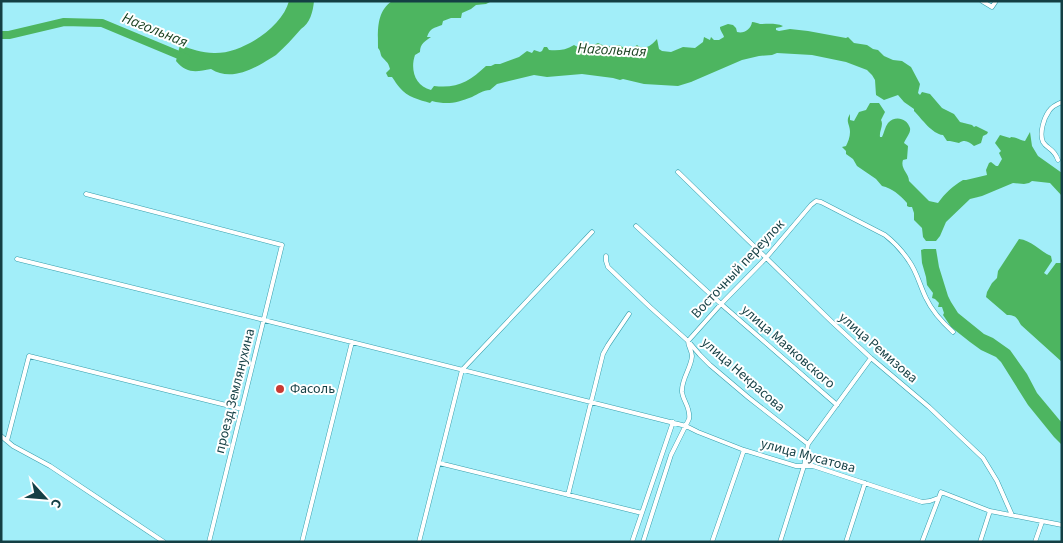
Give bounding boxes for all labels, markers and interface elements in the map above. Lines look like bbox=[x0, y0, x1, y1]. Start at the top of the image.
water label: Нагольная bbox=[119, 7, 191, 53]
water label: Нагольная bbox=[577, 38, 647, 62]
street label: Восточный переулок bbox=[687, 215, 789, 323]
street label: улица Маяковского bbox=[737, 301, 839, 393]
street label: улица Ремизова bbox=[834, 308, 922, 388]
street label: проезд Землянухина bbox=[210, 326, 260, 456]
street label: улица Некрасова bbox=[697, 333, 789, 417]
place label: Фасоль bbox=[290, 379, 335, 399]
marker: Фасоль bbox=[274, 383, 286, 395]
street label: улица Мусатова bbox=[758, 434, 858, 478]
north arrow bbox=[20, 473, 70, 523]
text: С bbox=[45, 495, 67, 511]

